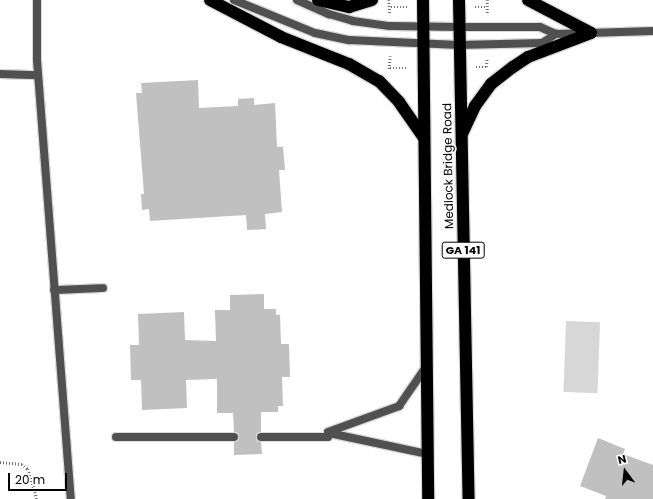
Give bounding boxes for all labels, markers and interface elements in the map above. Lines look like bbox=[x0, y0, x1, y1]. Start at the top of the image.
street label: Medlock Bridge Road bbox=[440, 103, 456, 229]
road number: GA 141 bbox=[441, 241, 485, 259]
north arrow bbox=[605, 451, 645, 491]
text: N bbox=[616, 451, 628, 468]
scale bar bbox=[10, 465, 69, 491]
text: 20 m bbox=[15, 471, 45, 488]

